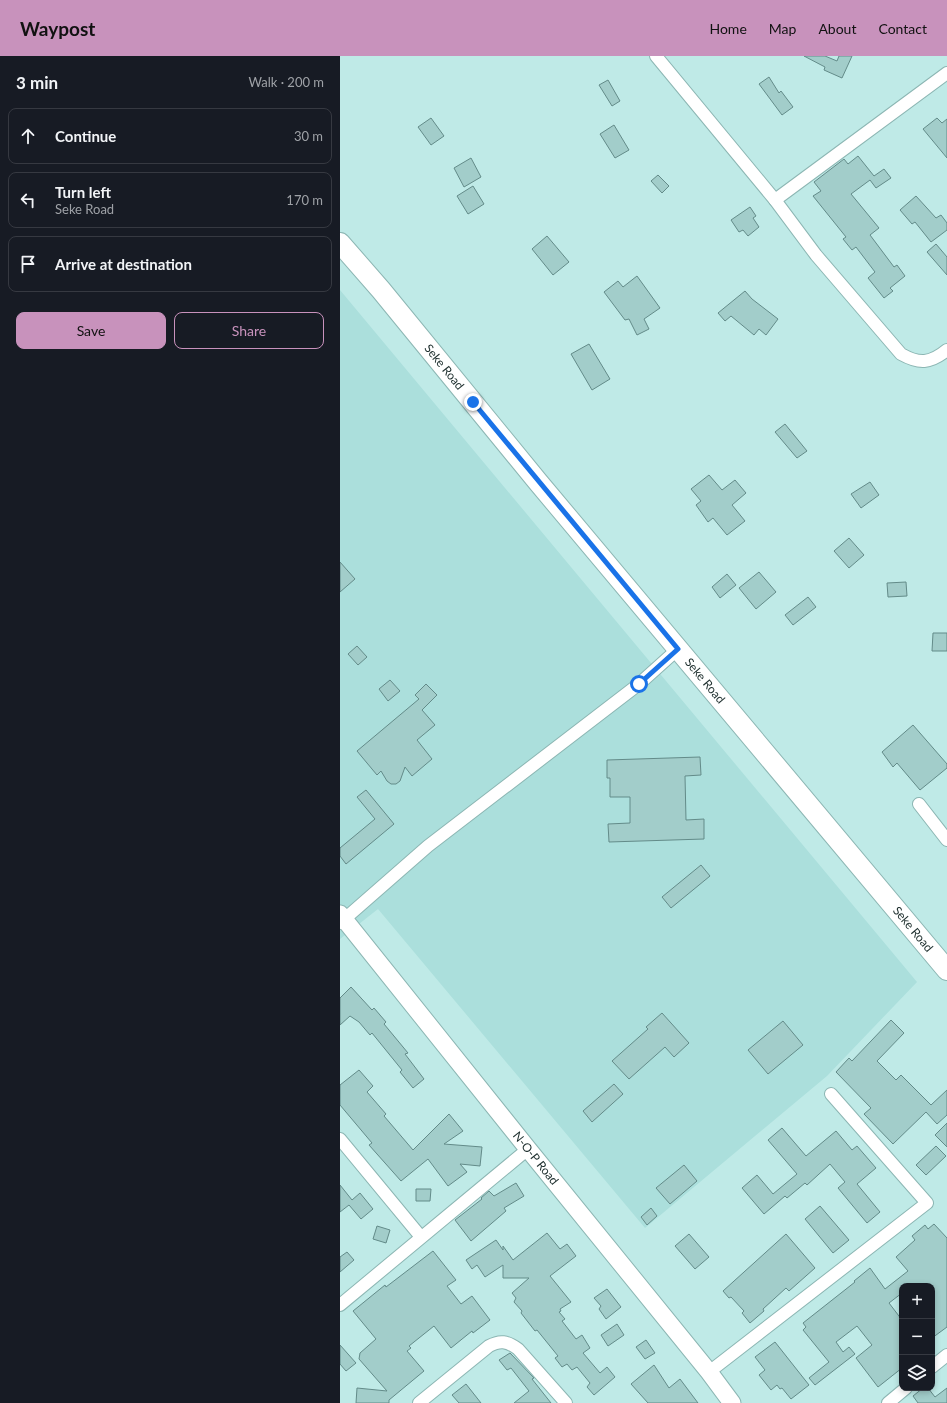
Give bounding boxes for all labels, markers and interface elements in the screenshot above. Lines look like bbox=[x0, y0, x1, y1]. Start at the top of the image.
text: Waypost bbox=[20, 17, 95, 40]
text: Home bbox=[709, 20, 747, 37]
text: Map bbox=[769, 20, 796, 37]
text: About bbox=[818, 20, 856, 37]
text: Contact bbox=[878, 20, 927, 37]
text: 3 min bbox=[16, 72, 58, 93]
text: Walk · 200 m bbox=[248, 74, 324, 90]
icon: ahead bbox=[17, 125, 39, 147]
text: Continue bbox=[55, 127, 116, 145]
text: 30 m bbox=[294, 128, 323, 144]
text: Turn left bbox=[55, 183, 111, 201]
icon: left bbox=[17, 189, 39, 211]
text: 170 m bbox=[286, 192, 323, 208]
text: Seke Road bbox=[55, 201, 114, 217]
icon: arrive bbox=[17, 253, 39, 275]
text: Arrive at destination bbox=[55, 255, 192, 273]
button: Save bbox=[16, 312, 166, 349]
button: Share bbox=[174, 312, 324, 349]
street label: Seke Road bbox=[421, 341, 468, 393]
route end bbox=[464, 393, 482, 411]
street label: Seke Road bbox=[682, 655, 728, 706]
route start bbox=[630, 675, 648, 693]
street label: Seke Road bbox=[890, 903, 937, 955]
street label: N-O-P Road bbox=[510, 1128, 562, 1188]
map controls bbox=[899, 1283, 935, 1391]
button: + bbox=[899, 1283, 935, 1319]
button: − bbox=[899, 1319, 935, 1355]
button: layers bbox=[899, 1355, 935, 1391]

